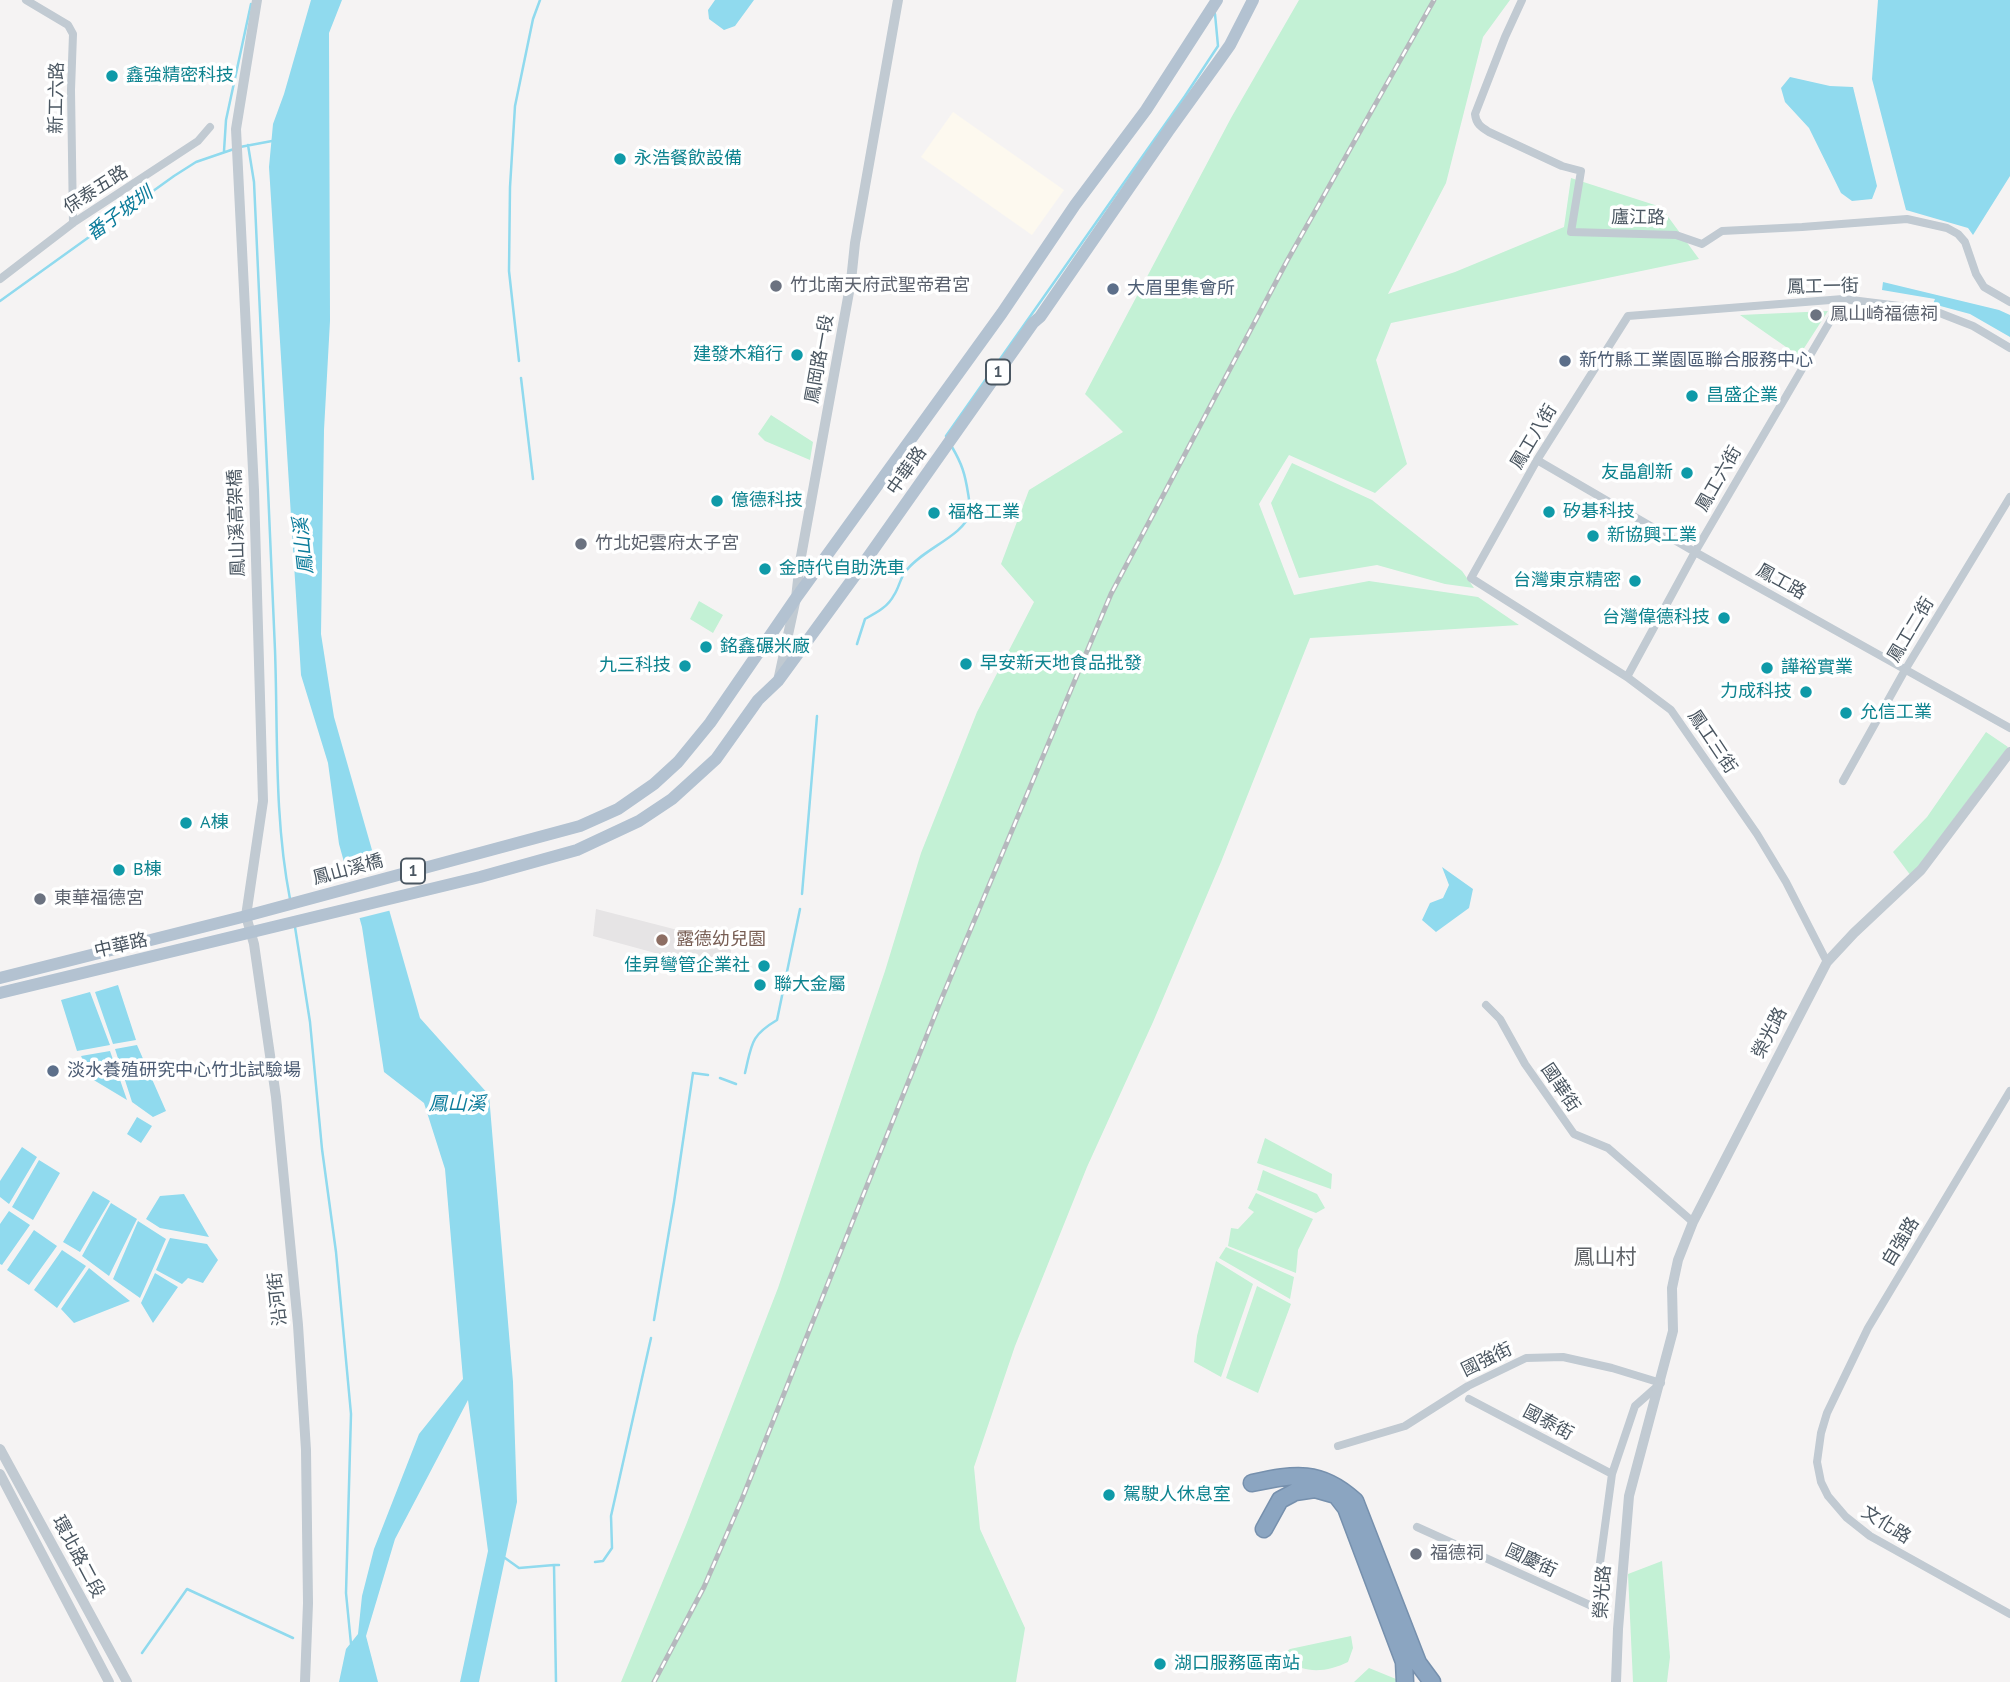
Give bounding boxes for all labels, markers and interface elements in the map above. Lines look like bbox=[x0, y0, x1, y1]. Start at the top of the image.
street label: 新工六路 bbox=[46, 62, 68, 134]
place label: 鑫強精密科技 bbox=[126, 65, 234, 87]
marker: 鑫強精密科技 bbox=[104, 68, 120, 84]
place label: 永浩餐飲設備 bbox=[634, 148, 742, 170]
marker: 永浩餐飲設備 bbox=[612, 151, 628, 167]
street label: 保泰五路 bbox=[60, 161, 132, 219]
water label: 番子坡圳 bbox=[83, 182, 157, 246]
street label: 廬江路 bbox=[1611, 207, 1665, 229]
place label: 竹北南天府武聖帝君宮 bbox=[790, 275, 970, 297]
street label: 鳳工一街 bbox=[1787, 276, 1859, 298]
marker: 竹北南天府武聖帝君宮 bbox=[768, 278, 784, 294]
place label: 大眉里集會所 bbox=[1127, 278, 1235, 300]
marker: 大眉里集會所 bbox=[1105, 281, 1121, 297]
place label: 鳳山崎福德祠 bbox=[1830, 304, 1938, 326]
marker: 鳳山崎福德祠 bbox=[1808, 307, 1824, 323]
street label: 鳳岡路一段 bbox=[802, 313, 838, 405]
place label: 建發木箱行 bbox=[693, 344, 783, 366]
marker: 建發木箱行 bbox=[789, 347, 805, 363]
place label: 新竹縣工業園區聯合服務中心 bbox=[1579, 350, 1813, 372]
marker: 新竹縣工業園區聯合服務中心 bbox=[1557, 353, 1573, 369]
road number: 1 bbox=[986, 360, 1010, 384]
place label: 昌盛企業 bbox=[1706, 385, 1778, 407]
marker: 昌盛企業 bbox=[1684, 388, 1700, 404]
street label: 鳳工八街 bbox=[1506, 401, 1562, 473]
street label: 鳳工六街 bbox=[1692, 442, 1746, 516]
street label: 中華路 bbox=[883, 443, 931, 499]
place label: 友晶創新 bbox=[1601, 462, 1673, 484]
marker: 友晶創新 bbox=[1679, 465, 1695, 481]
street label: 鳳山溪高架橋 bbox=[224, 469, 250, 577]
place label: 億德科技 bbox=[731, 490, 803, 512]
marker: 億德科技 bbox=[709, 493, 725, 509]
place label: 矽碁科技 bbox=[1563, 501, 1635, 523]
place label: 福格工業 bbox=[948, 502, 1020, 524]
marker: 矽碁科技 bbox=[1541, 504, 1557, 520]
marker: 福格工業 bbox=[926, 505, 942, 521]
water label: 鳳山溪 bbox=[290, 516, 318, 576]
place label: 新協興工業 bbox=[1607, 525, 1697, 547]
marker: 新協興工業 bbox=[1585, 528, 1601, 544]
place label: 竹北妃雲府太子宮 bbox=[595, 533, 739, 555]
marker: 竹北妃雲府太子宮 bbox=[573, 536, 589, 552]
place label: 金時代自助洗車 bbox=[779, 558, 905, 580]
street label: 鳳工路 bbox=[1752, 559, 1810, 605]
marker: 金時代自助洗車 bbox=[757, 561, 773, 577]
place label: 台灣東京精密 bbox=[1513, 570, 1621, 592]
marker: 台灣東京精密 bbox=[1627, 573, 1643, 589]
street label: 鳳工二街 bbox=[1883, 594, 1939, 666]
place label: 台灣偉德科技 bbox=[1602, 607, 1710, 629]
marker: 台灣偉德科技 bbox=[1716, 610, 1732, 626]
place label: 銘鑫碾米廠 bbox=[720, 636, 810, 658]
marker: 銘鑫碾米廠 bbox=[698, 639, 714, 655]
place label: 早安新天地食品批發 bbox=[980, 653, 1142, 675]
place label: 九三科技 bbox=[599, 655, 671, 677]
marker: 早安新天地食品批發 bbox=[958, 656, 974, 672]
place label: 譁裕實業 bbox=[1781, 657, 1853, 679]
marker: 九三科技 bbox=[677, 658, 693, 674]
marker: 譁裕實業 bbox=[1759, 660, 1775, 676]
place label: 力成科技 bbox=[1720, 681, 1792, 703]
marker: 力成科技 bbox=[1798, 684, 1814, 700]
place label: 允信工業 bbox=[1860, 702, 1932, 724]
marker: 允信工業 bbox=[1838, 705, 1854, 721]
street label: 鳳工三街 bbox=[1683, 706, 1741, 778]
place label: A棟 bbox=[200, 812, 229, 834]
marker: A棟 bbox=[178, 815, 194, 831]
street label: 鳳山溪橋 bbox=[310, 850, 386, 890]
road number: 1 bbox=[401, 858, 425, 884]
place label: B棟 bbox=[133, 859, 162, 881]
marker: B棟 bbox=[111, 862, 127, 878]
place label: 東華福德宮 bbox=[54, 888, 144, 910]
marker: 東華福德宮 bbox=[32, 891, 48, 907]
street label: 中華路 bbox=[92, 929, 150, 963]
place label: 露德幼兒園 bbox=[676, 929, 766, 951]
marker: 露德幼兒園 bbox=[654, 932, 670, 948]
place label: 佳昇彎管企業社 bbox=[624, 955, 750, 977]
marker: 佳昇彎管企業社 bbox=[756, 958, 772, 974]
place label: 聯大金屬 bbox=[774, 974, 846, 996]
marker: 聯大金屬 bbox=[752, 977, 768, 993]
street label: 榮光路 bbox=[1748, 1004, 1792, 1062]
place label: 淡水養殖研究中心竹北試驗場 bbox=[67, 1060, 301, 1082]
street label: 國華街 bbox=[1536, 1060, 1584, 1116]
marker: 淡水養殖研究中心竹北試驗場 bbox=[45, 1063, 61, 1079]
water label: 鳳山溪 bbox=[429, 1094, 485, 1116]
street label: 自強路 bbox=[1878, 1213, 1924, 1271]
district label: 鳳山村 bbox=[1574, 1245, 1636, 1271]
street label: 沿河街 bbox=[264, 1271, 292, 1327]
street label: 國強街 bbox=[1458, 1338, 1516, 1382]
street label: 國泰街 bbox=[1519, 1401, 1577, 1445]
place label: 駕駛人休息室 bbox=[1123, 1484, 1231, 1506]
marker: 駕駛人休息室 bbox=[1101, 1487, 1117, 1503]
street label: 文化路 bbox=[1857, 1502, 1915, 1548]
street label: 環北路二段 bbox=[47, 1512, 109, 1602]
street label: 國慶街 bbox=[1502, 1540, 1560, 1582]
place label: 福德祠 bbox=[1430, 1543, 1484, 1565]
marker: 福德祠 bbox=[1408, 1546, 1424, 1562]
street label: 榮光路 bbox=[1590, 1564, 1616, 1620]
place label: 湖口服務區南站 bbox=[1174, 1653, 1300, 1675]
marker: 湖口服務區南站 bbox=[1152, 1656, 1168, 1672]

